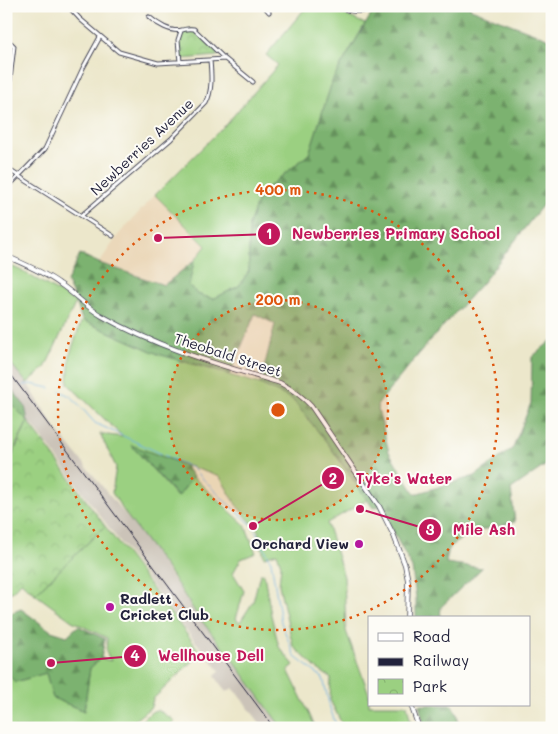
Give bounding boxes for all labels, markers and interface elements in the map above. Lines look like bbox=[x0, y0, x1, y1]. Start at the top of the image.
street label: Newberries Avenue bbox=[86, 94, 197, 199]
text: 400 m bbox=[255, 179, 301, 199]
callout: Newberries Primary School bbox=[257, 219, 510, 249]
text: 1 bbox=[266, 223, 272, 243]
text: Newberries Primary School bbox=[292, 223, 500, 243]
text: 200 m bbox=[256, 289, 301, 309]
street label: Theobald Street bbox=[172, 328, 284, 381]
centre of rings bbox=[269, 401, 287, 419]
callout: Tyke's Water bbox=[321, 463, 462, 493]
text: 2 bbox=[329, 468, 337, 488]
text: Tyke's Water bbox=[356, 468, 452, 488]
callout: Mile Ash bbox=[417, 515, 525, 545]
text: 3 bbox=[425, 519, 435, 539]
text: Mile Ash bbox=[453, 519, 515, 539]
place label: Orchard View bbox=[251, 534, 349, 553]
marker: Orchard View bbox=[353, 538, 365, 550]
place label: Radlett Cricket Club bbox=[120, 589, 209, 624]
marker: Radlett Cricket Club bbox=[104, 601, 116, 613]
legend bbox=[368, 616, 530, 706]
text: Road bbox=[413, 626, 450, 646]
callout: Wellhouse Dell bbox=[123, 641, 273, 671]
text: 4 bbox=[130, 645, 140, 665]
text: Wellhouse Dell bbox=[158, 645, 264, 665]
text: Railway bbox=[413, 650, 469, 670]
text: Park bbox=[413, 676, 447, 696]

